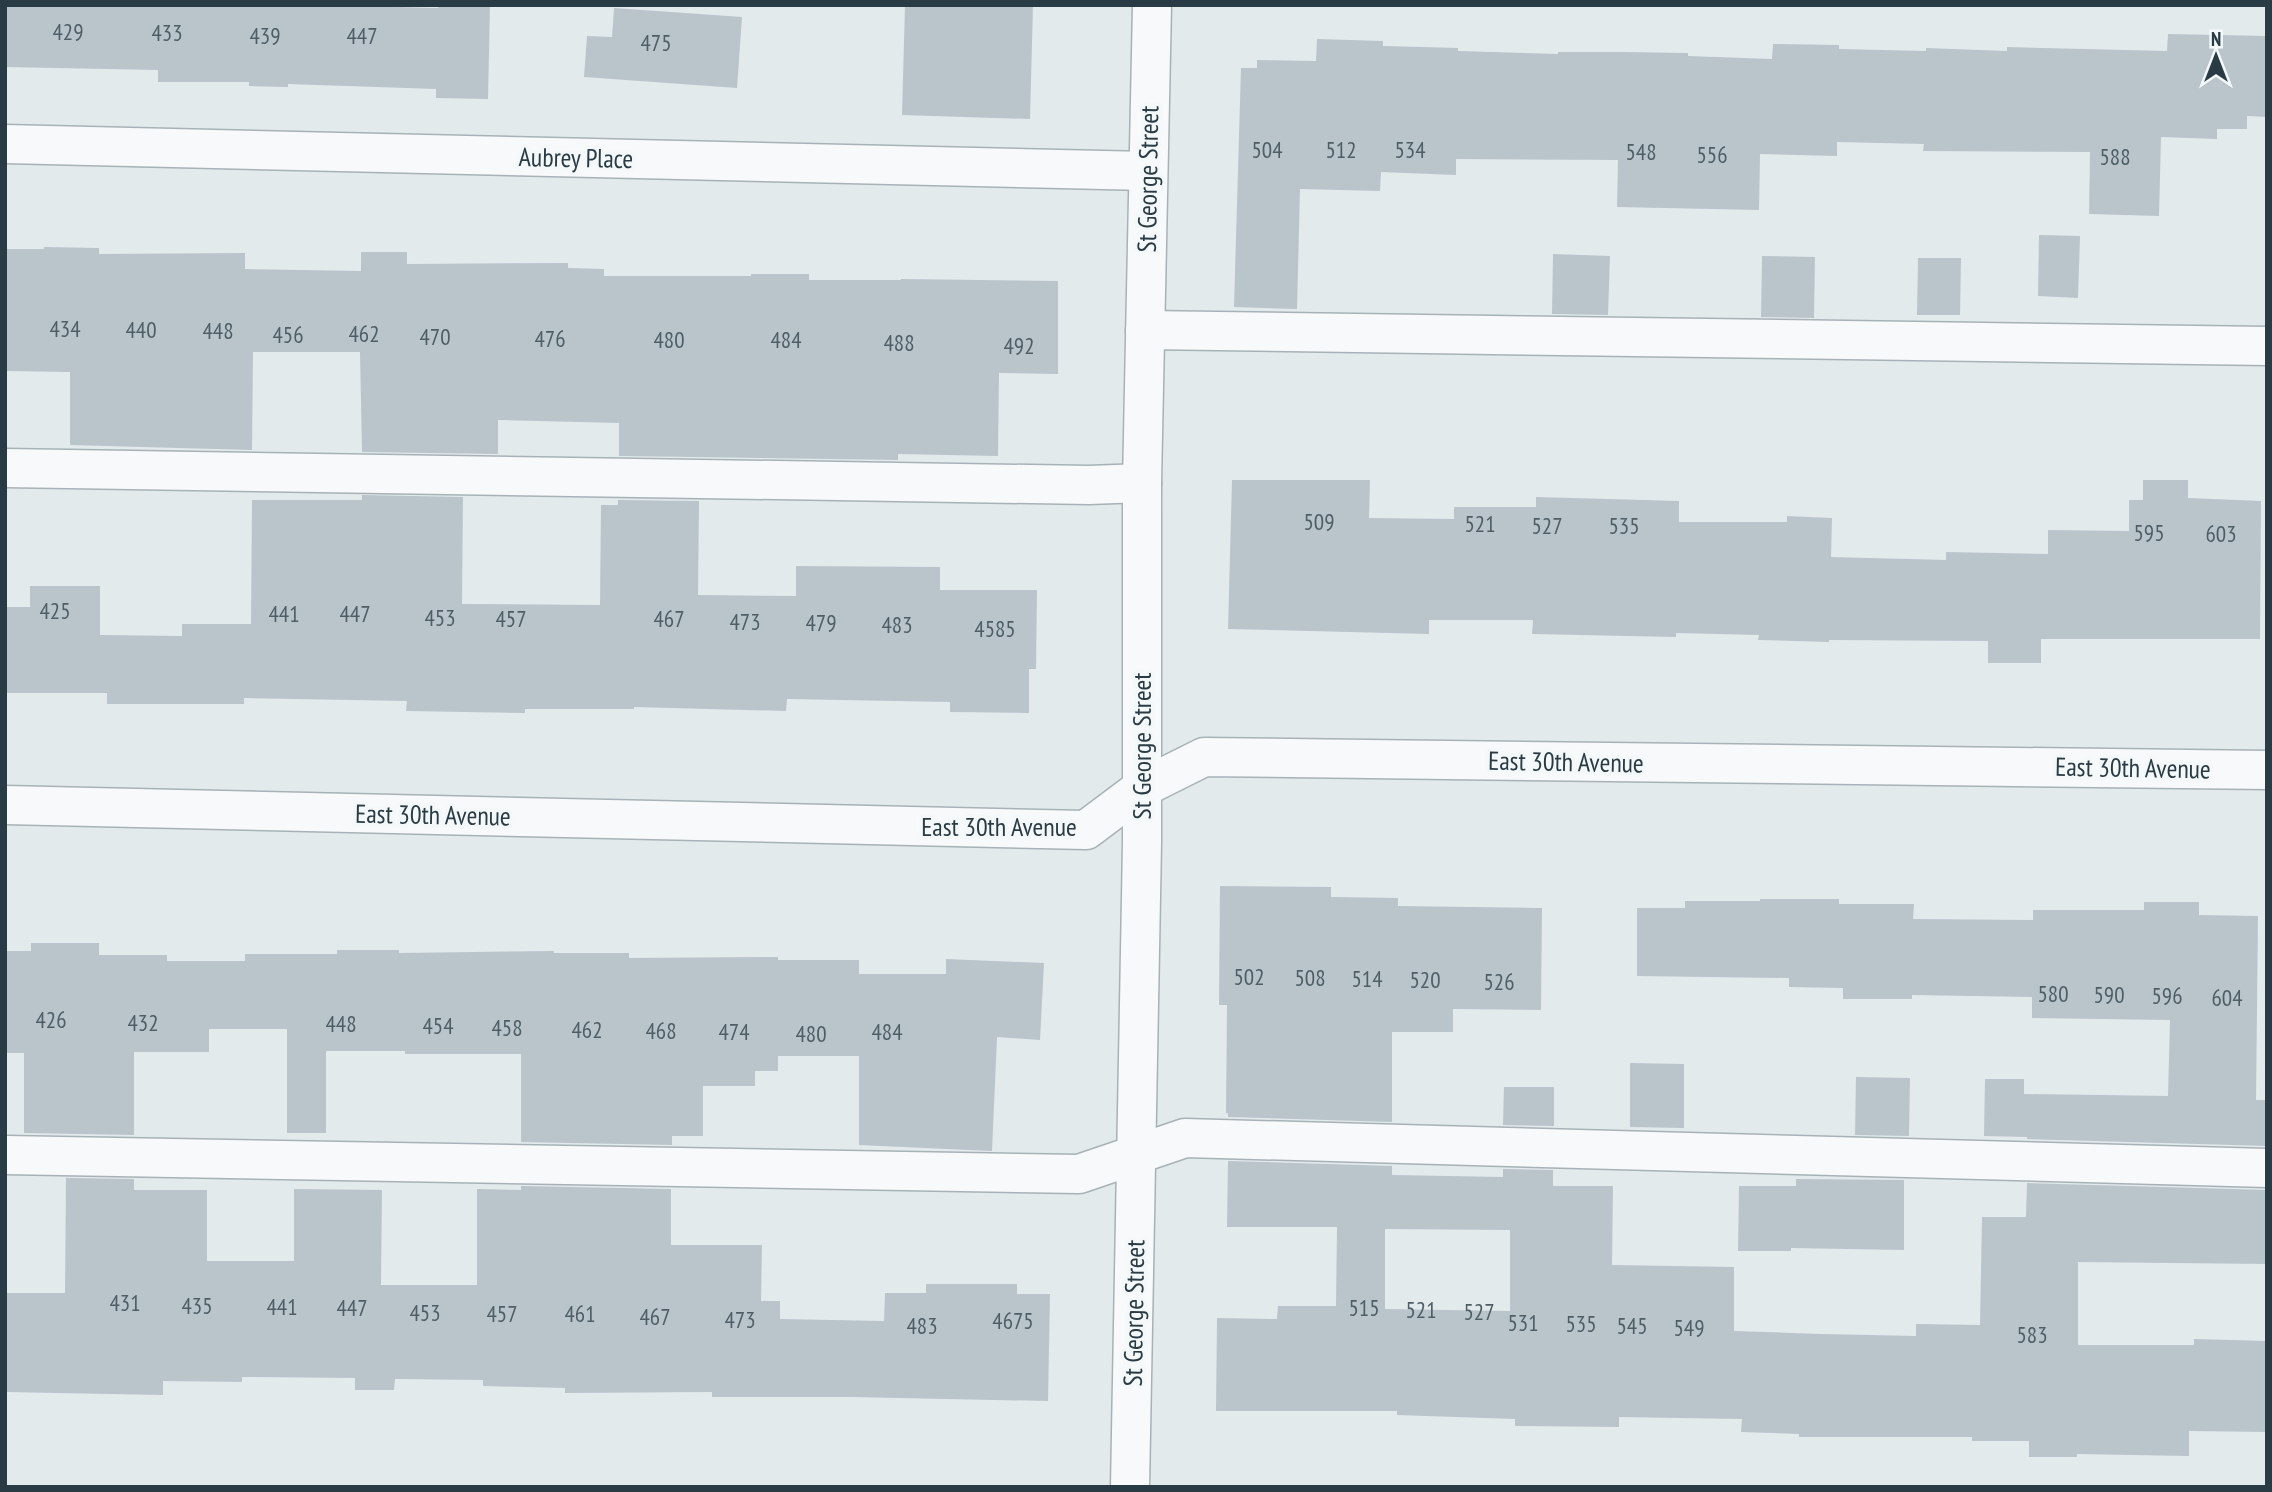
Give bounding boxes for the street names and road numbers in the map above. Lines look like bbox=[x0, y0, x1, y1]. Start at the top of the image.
street label: St George Street bbox=[1130, 105, 1165, 253]
street label: Aubrey Place bbox=[518, 140, 634, 175]
street label: St George Street bbox=[1125, 673, 1158, 819]
street label: East 30th Avenue bbox=[1488, 744, 1644, 779]
street label: East 30th Avenue bbox=[2055, 750, 2211, 785]
street label: East 30th Avenue bbox=[355, 797, 511, 832]
street label: East 30th Avenue bbox=[921, 810, 1077, 843]
street label: St George Street bbox=[1116, 1239, 1151, 1387]

